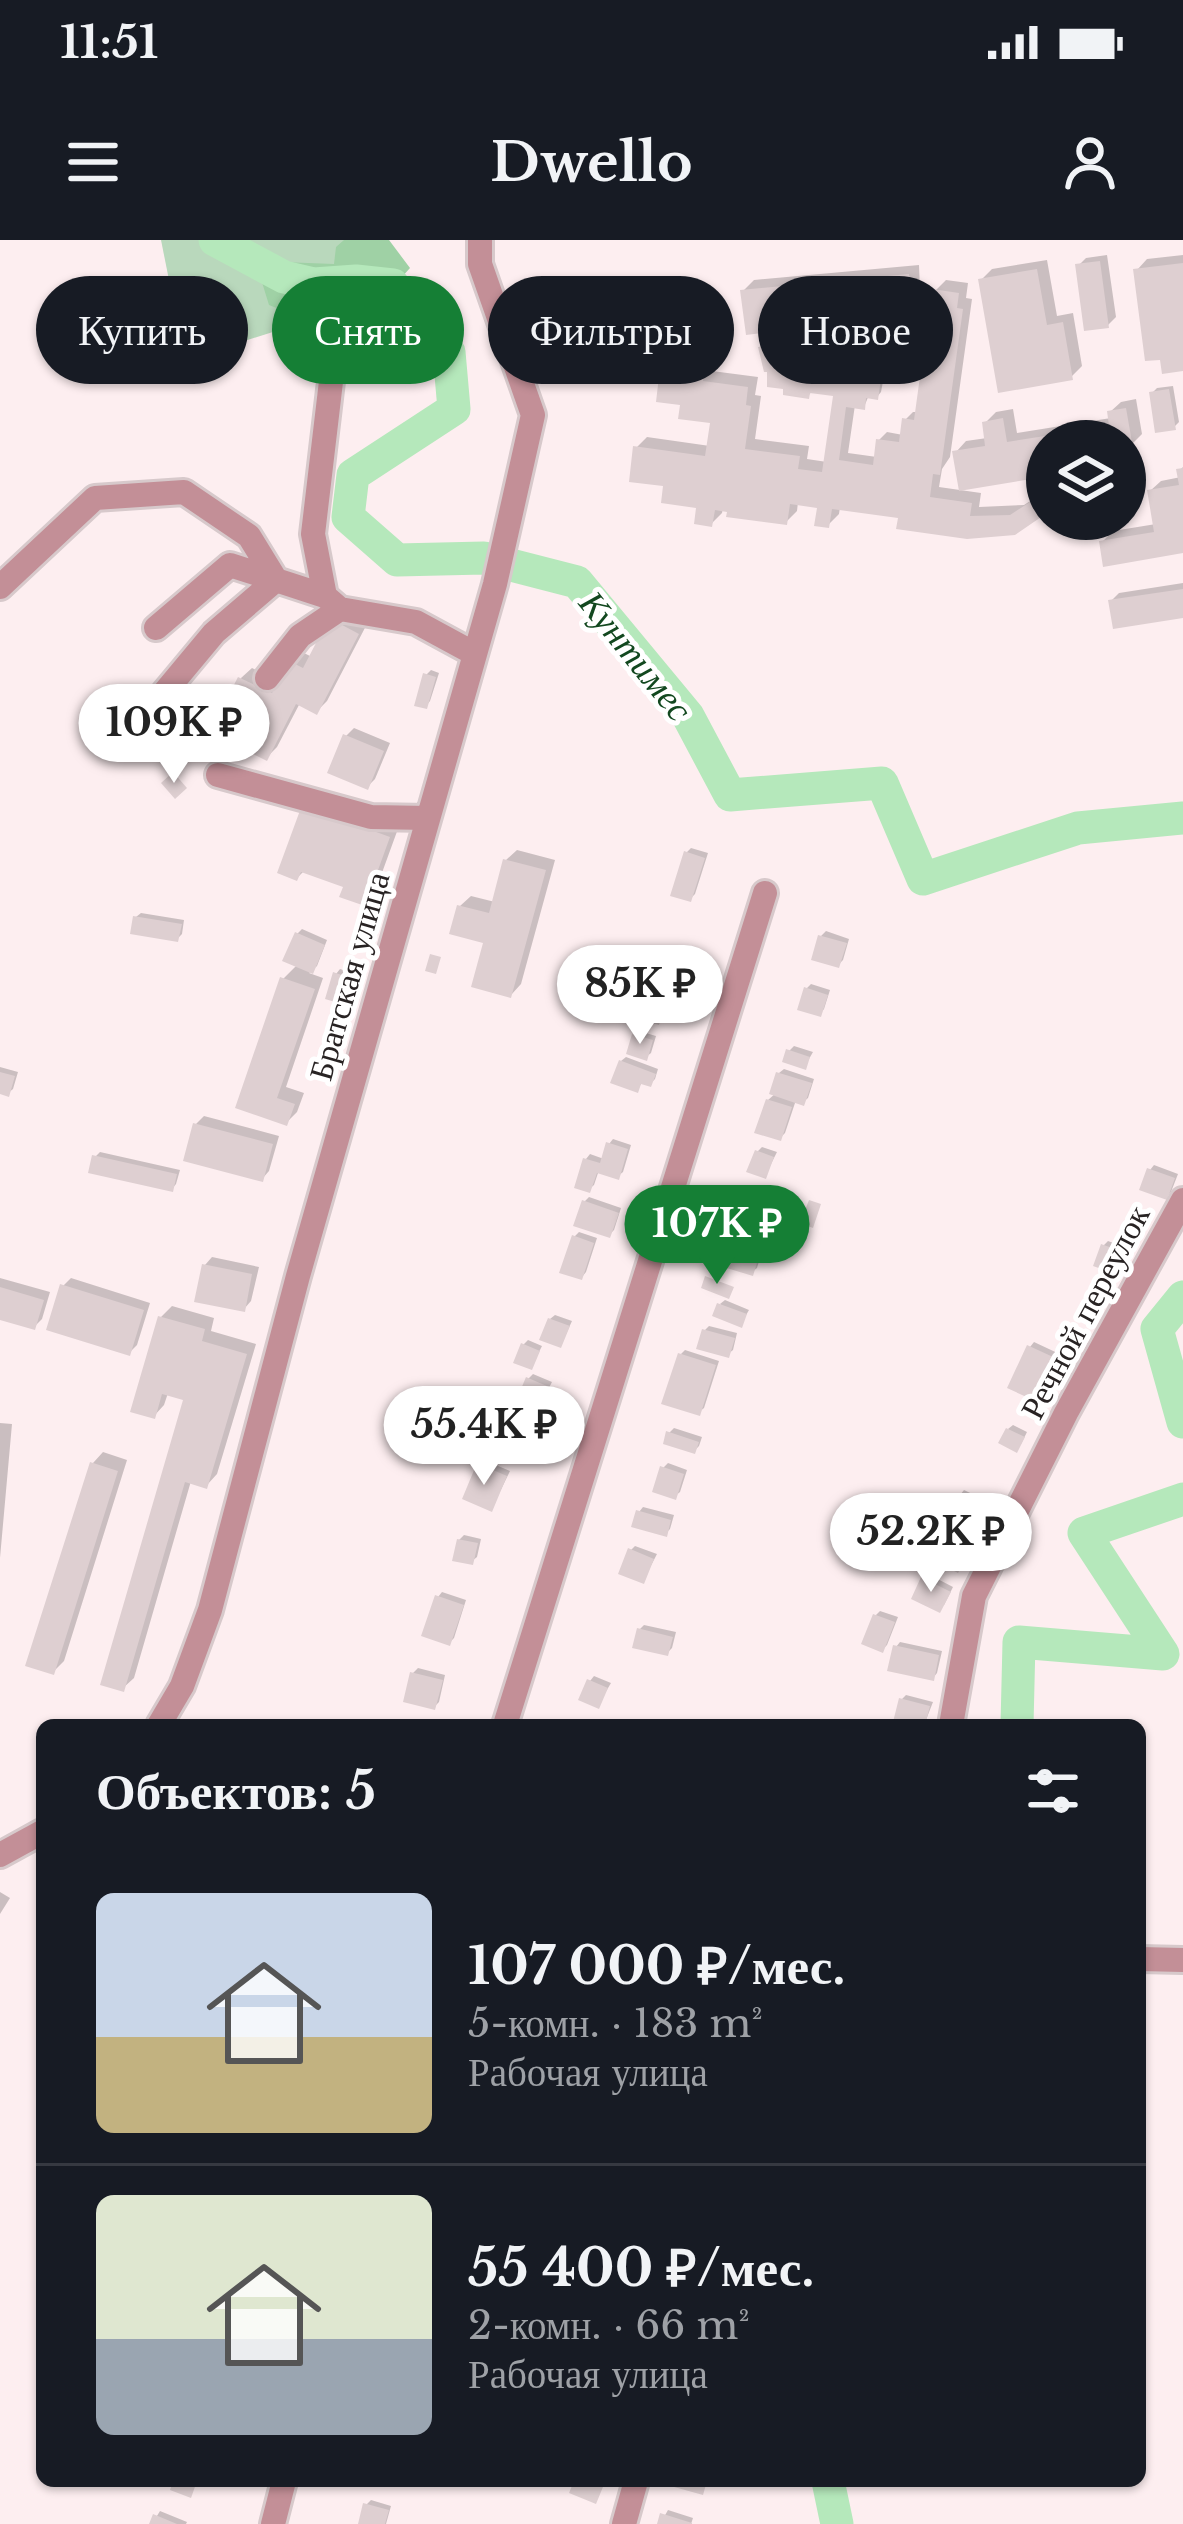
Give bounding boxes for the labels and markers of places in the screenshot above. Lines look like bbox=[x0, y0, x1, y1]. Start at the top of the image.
pin: 109K ₽ bbox=[76, 684, 272, 786]
pin: 85K ₽ bbox=[556, 945, 724, 1047]
pin: 107K ₽ bbox=[619, 1185, 815, 1287]
pin: 55.4K ₽ bbox=[373, 1386, 595, 1488]
pin: 52.2K ₽ bbox=[820, 1493, 1042, 1595]

